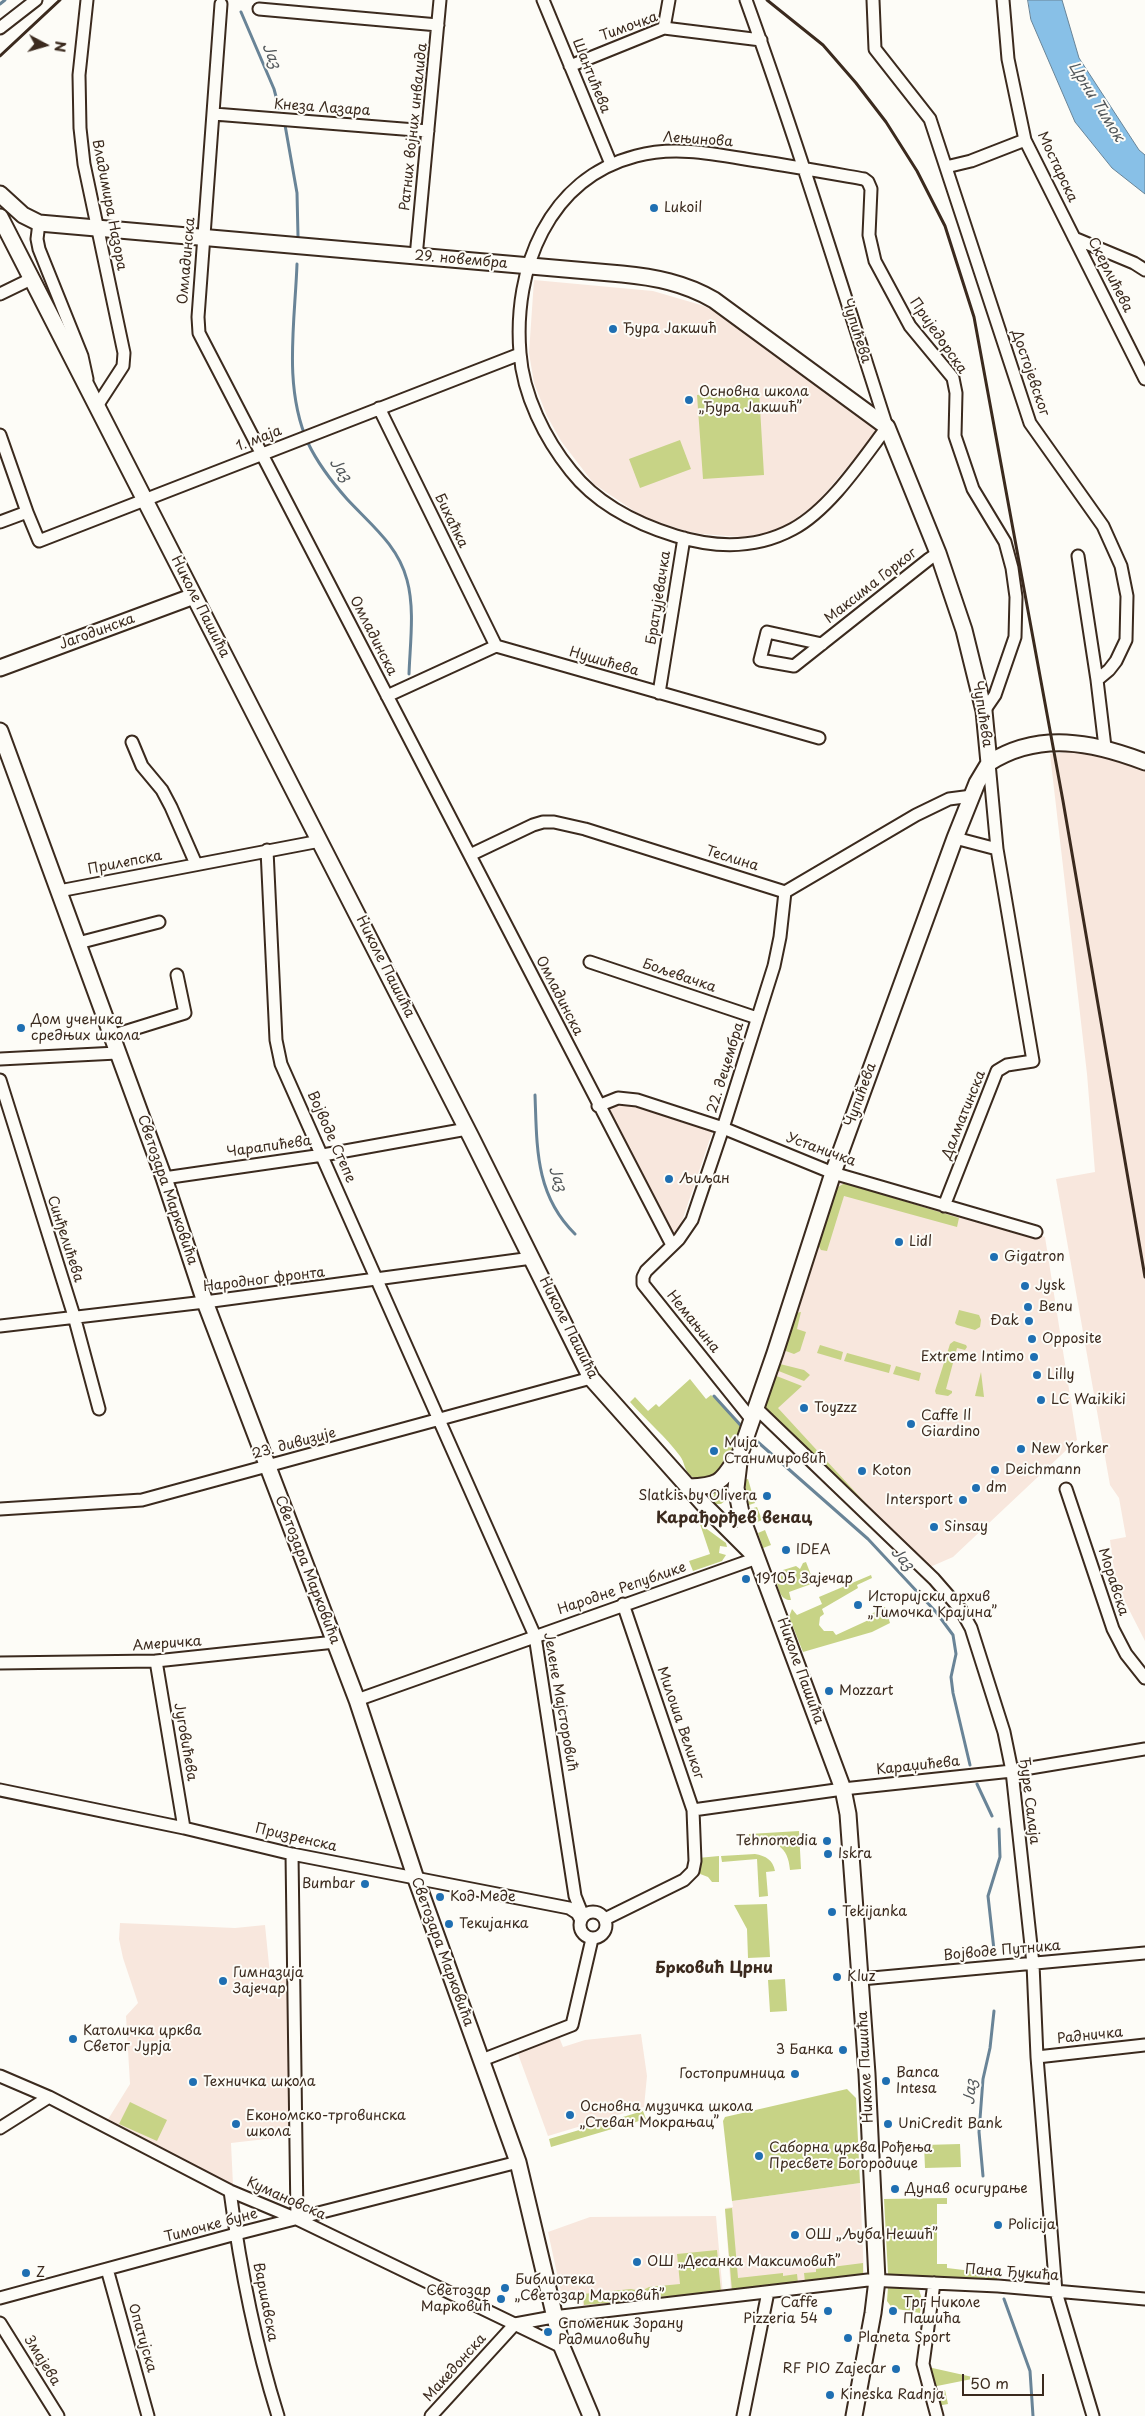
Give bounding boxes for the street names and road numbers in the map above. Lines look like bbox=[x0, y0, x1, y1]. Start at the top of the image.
street label: Тимочка bbox=[598, 9, 660, 45]
street label: Шантићева bbox=[568, 36, 614, 116]
street label: Ратних војних инвалида bbox=[397, 42, 431, 212]
street label: Кнеза Лазара bbox=[273, 96, 371, 120]
street label: Лењинова bbox=[663, 129, 733, 151]
street label: Мостарска bbox=[1033, 129, 1081, 205]
street label: Владимира Назора bbox=[88, 138, 130, 272]
street label: Омладинска bbox=[175, 217, 199, 305]
street label: Скерлићева bbox=[1084, 235, 1136, 315]
street label: 29. новембра bbox=[414, 248, 508, 272]
street label: Приједорска bbox=[906, 295, 970, 377]
street label: Чупићева bbox=[838, 297, 874, 365]
street label: Достојевског bbox=[1007, 328, 1053, 418]
street label: 1. маја bbox=[234, 423, 284, 455]
street label: Бихаћка bbox=[431, 491, 471, 551]
street label: Максима Горког bbox=[822, 545, 920, 627]
street label: Братујевачка bbox=[643, 550, 675, 646]
street label: Николе Пашића bbox=[167, 553, 233, 661]
street label: Омладинска bbox=[346, 593, 400, 679]
street label: Јагодинска bbox=[57, 611, 137, 653]
street label: Нушићева bbox=[567, 644, 641, 680]
street label: Чупићева bbox=[968, 680, 996, 748]
street label: Теслина bbox=[704, 843, 760, 875]
street label: Прилепска bbox=[86, 848, 164, 878]
street label: Николе Пашића bbox=[352, 913, 418, 1021]
street label: Омладинска bbox=[532, 953, 586, 1039]
street label: Бољевачка bbox=[640, 956, 718, 996]
street label: 22. децембра bbox=[704, 1020, 748, 1116]
street label: Чупићева bbox=[842, 1061, 880, 1129]
street label: Далматинска bbox=[939, 1068, 989, 1162]
street label: Војводе Степе bbox=[303, 1088, 359, 1186]
street label: Светозара Марковића bbox=[133, 1113, 201, 1267]
street label: Устаничка bbox=[784, 1130, 858, 1170]
street label: Чарапићева bbox=[226, 1133, 312, 1161]
street label: Синђелићева bbox=[43, 1194, 87, 1284]
street label: Народног фронта bbox=[202, 1264, 326, 1296]
street label: Николе Пашића bbox=[535, 1274, 601, 1382]
street label: Немањина bbox=[663, 1288, 723, 1356]
street label: 23. дивизије bbox=[250, 1425, 338, 1463]
street label: Светозара Марковића bbox=[271, 1493, 343, 1647]
street label: Моравска bbox=[1094, 1546, 1132, 1618]
street label: Народне Републике bbox=[555, 1559, 689, 1619]
street label: Николе Пашића bbox=[773, 1615, 827, 1727]
street label: Јелене Мајсторовић bbox=[540, 1631, 580, 1773]
street label: Америчка bbox=[132, 1633, 202, 1655]
street label: Милоша Великог bbox=[653, 1664, 707, 1782]
street label: Југовићева bbox=[170, 1702, 200, 1782]
street label: Караџићева bbox=[875, 1753, 961, 1779]
street label: Ђуре Салаја bbox=[1015, 1757, 1043, 1845]
street label: Призренска bbox=[254, 1820, 338, 1856]
street label: Светозара Марковића bbox=[407, 1875, 477, 2029]
street label: Војводе Путника bbox=[943, 1938, 1061, 1964]
street label: Николе Пашића bbox=[855, 2011, 877, 2123]
street label: Радничка bbox=[1056, 2024, 1124, 2048]
street label: Кумановска bbox=[244, 2174, 328, 2224]
street label: Тимочке буне bbox=[163, 2205, 259, 2247]
street label: Варшавска bbox=[249, 2261, 281, 2343]
street label: Пана Ђукића bbox=[964, 2261, 1060, 2285]
street label: Опатијска bbox=[124, 2302, 160, 2374]
street label: Македонска bbox=[420, 2331, 490, 2405]
street label: Змајева bbox=[20, 2333, 64, 2389]

